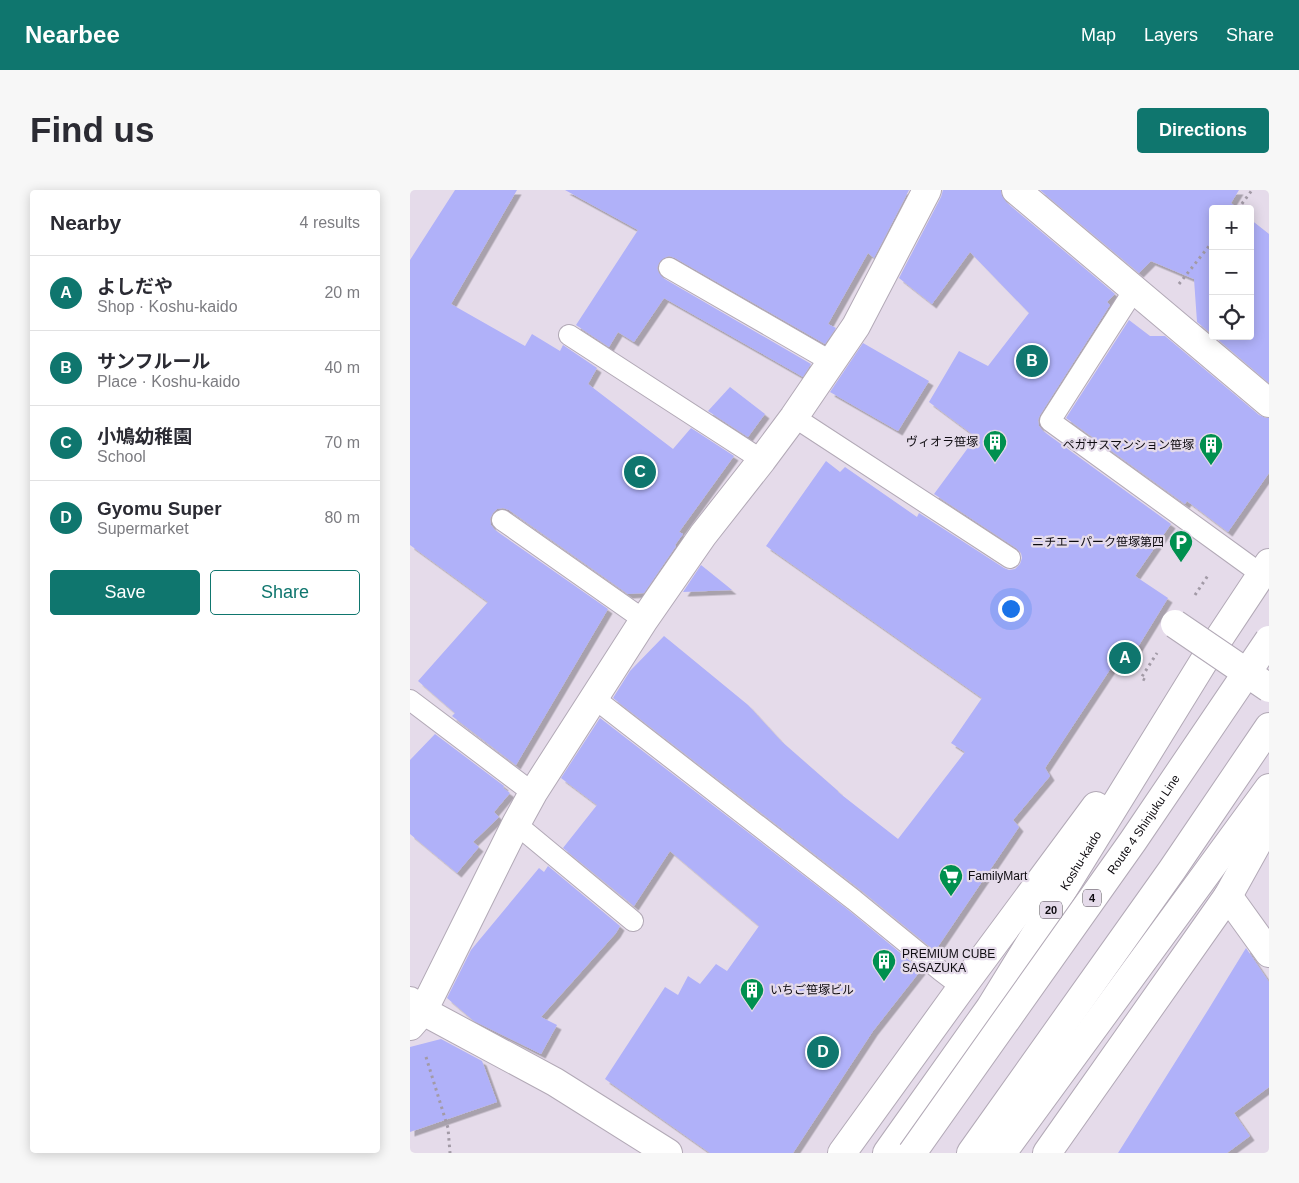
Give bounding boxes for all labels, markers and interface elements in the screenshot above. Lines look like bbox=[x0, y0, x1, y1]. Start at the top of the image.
text: Nearbee bbox=[25, 21, 120, 48]
text: Map bbox=[1081, 25, 1116, 45]
text: Layers bbox=[1144, 25, 1198, 45]
text: Share bbox=[1226, 25, 1274, 45]
button: Directions bbox=[1137, 108, 1269, 153]
text: Find us bbox=[30, 110, 154, 149]
map controls bbox=[1209, 205, 1254, 340]
button: + bbox=[1209, 205, 1254, 250]
text: Nearby bbox=[50, 211, 121, 234]
text: 4 results bbox=[300, 214, 360, 231]
button: − bbox=[1209, 250, 1254, 295]
text: よしだや bbox=[97, 276, 173, 297]
text: A bbox=[60, 284, 72, 301]
text: 20 m bbox=[324, 284, 360, 301]
button: locate bbox=[1209, 295, 1254, 340]
text: Shop · Koshu-kaido bbox=[97, 298, 238, 315]
pin: B bbox=[1016, 342, 1048, 380]
text: サンフルール bbox=[97, 351, 210, 372]
text: B bbox=[60, 359, 72, 376]
text: 40 m bbox=[324, 359, 360, 376]
text: Place · Koshu-kaido bbox=[97, 373, 240, 390]
text: 小鳩幼稚園 bbox=[97, 426, 192, 447]
building icon: ヴィオラ笹塚 bbox=[982, 429, 1008, 463]
building icon: ペガサスマンション笹塚 bbox=[1198, 432, 1224, 466]
text: C bbox=[60, 434, 72, 451]
text: 70 m bbox=[324, 434, 360, 451]
place label: ヴィオラ笹塚 bbox=[906, 435, 978, 449]
place label: ペガサスマンション笹塚 bbox=[1063, 438, 1194, 452]
text: School bbox=[97, 448, 146, 465]
pin: C bbox=[624, 453, 656, 491]
text: Gyomu Super bbox=[97, 498, 222, 519]
text: D bbox=[60, 509, 72, 526]
text: 80 m bbox=[324, 509, 360, 526]
text: Supermarket bbox=[97, 520, 189, 537]
parking icon: ニチエーパーク笹塚第四 bbox=[1168, 529, 1194, 563]
place label: ニチエーパーク笹塚第四 bbox=[1032, 535, 1164, 549]
button: Save bbox=[50, 570, 200, 615]
button: Share bbox=[210, 570, 360, 615]
your location bbox=[998, 596, 1024, 622]
pin: A bbox=[1109, 639, 1141, 677]
street label: Route 4 Shinjuku Line bbox=[1105, 772, 1183, 877]
street label: Koshu-kaido bbox=[1057, 828, 1105, 893]
supermarket icon: FamilyMart bbox=[938, 863, 964, 897]
place label: FamilyMart bbox=[968, 869, 1028, 883]
road number: 4 bbox=[1083, 890, 1101, 906]
road number: 20 bbox=[1040, 902, 1062, 918]
place label: PREMIUM CUBE SASAZUKA bbox=[902, 947, 995, 975]
building icon: PREMIUM CUBE SASAZUKA bbox=[871, 948, 897, 982]
building icon: いちご笹塚ビル bbox=[739, 977, 765, 1011]
place label: いちご笹塚ビル bbox=[770, 983, 854, 997]
pin: D bbox=[807, 1033, 839, 1071]

